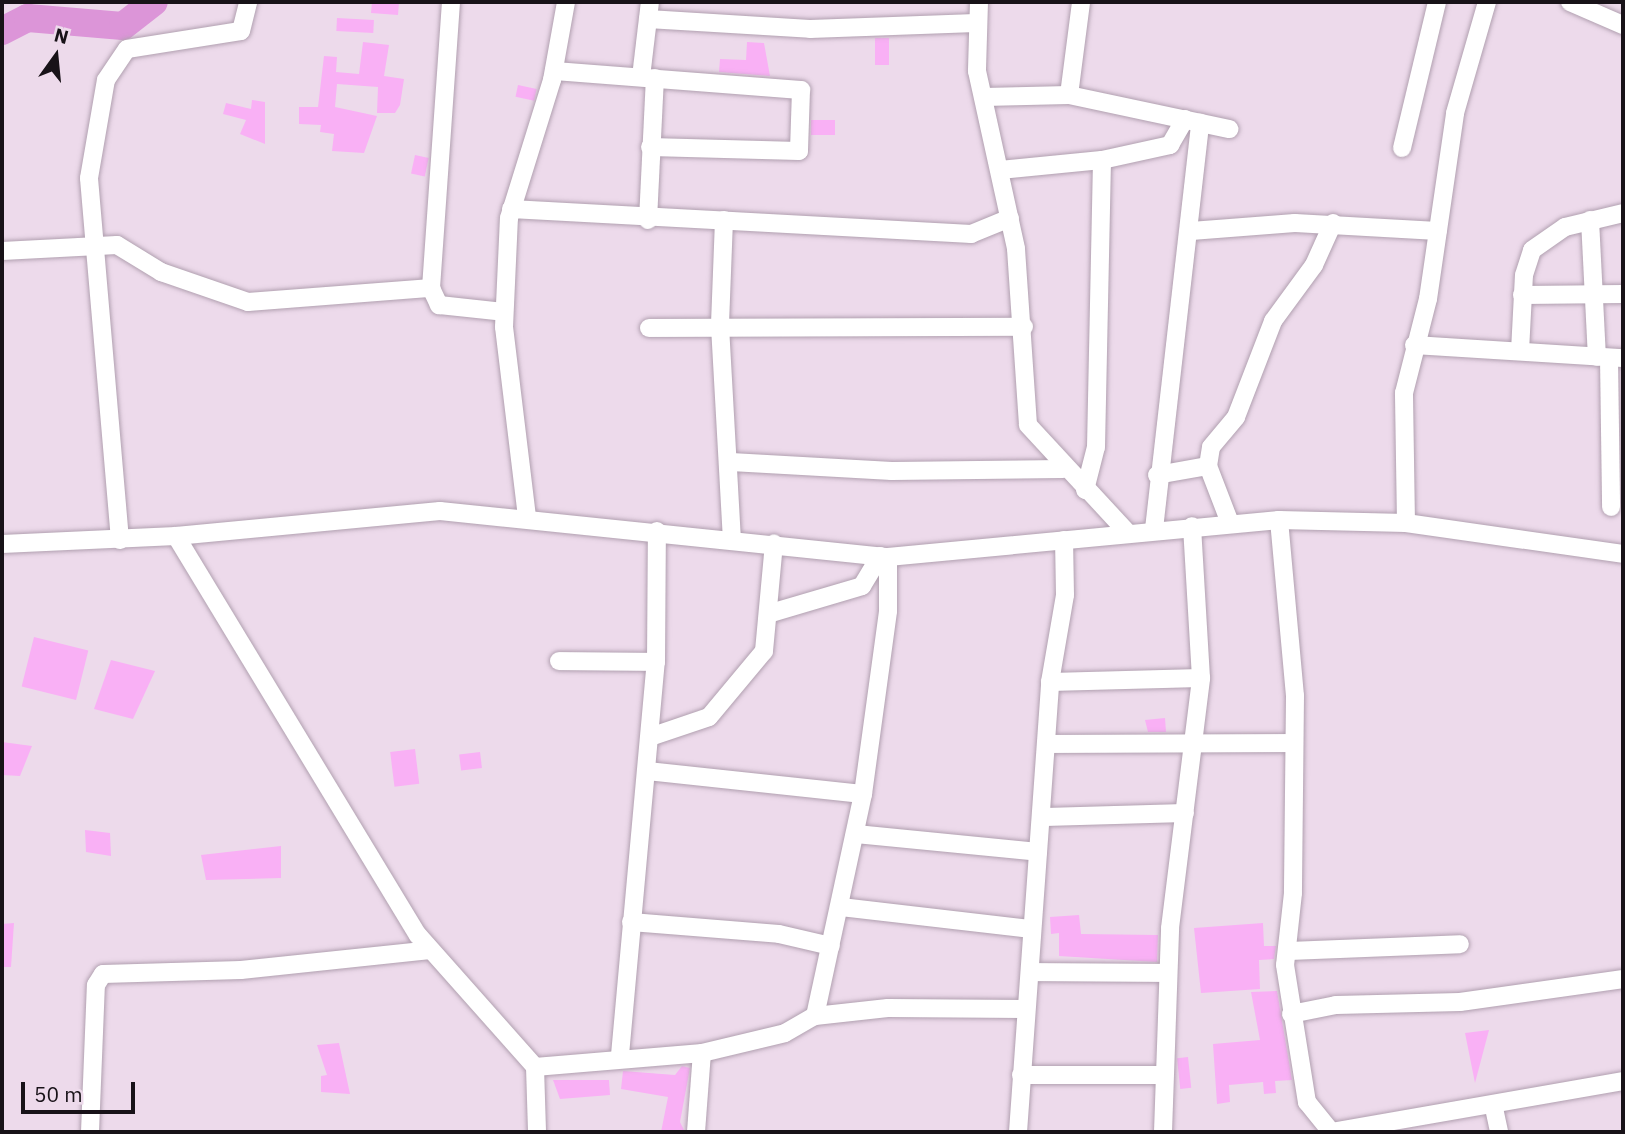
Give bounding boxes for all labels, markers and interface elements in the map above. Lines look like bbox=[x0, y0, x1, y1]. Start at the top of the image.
north arrow bbox=[21, 21, 91, 91]
text: N bbox=[52, 22, 71, 49]
scale bar bbox=[24, 1068, 138, 1112]
text: 50 m bbox=[34, 1080, 83, 1108]

